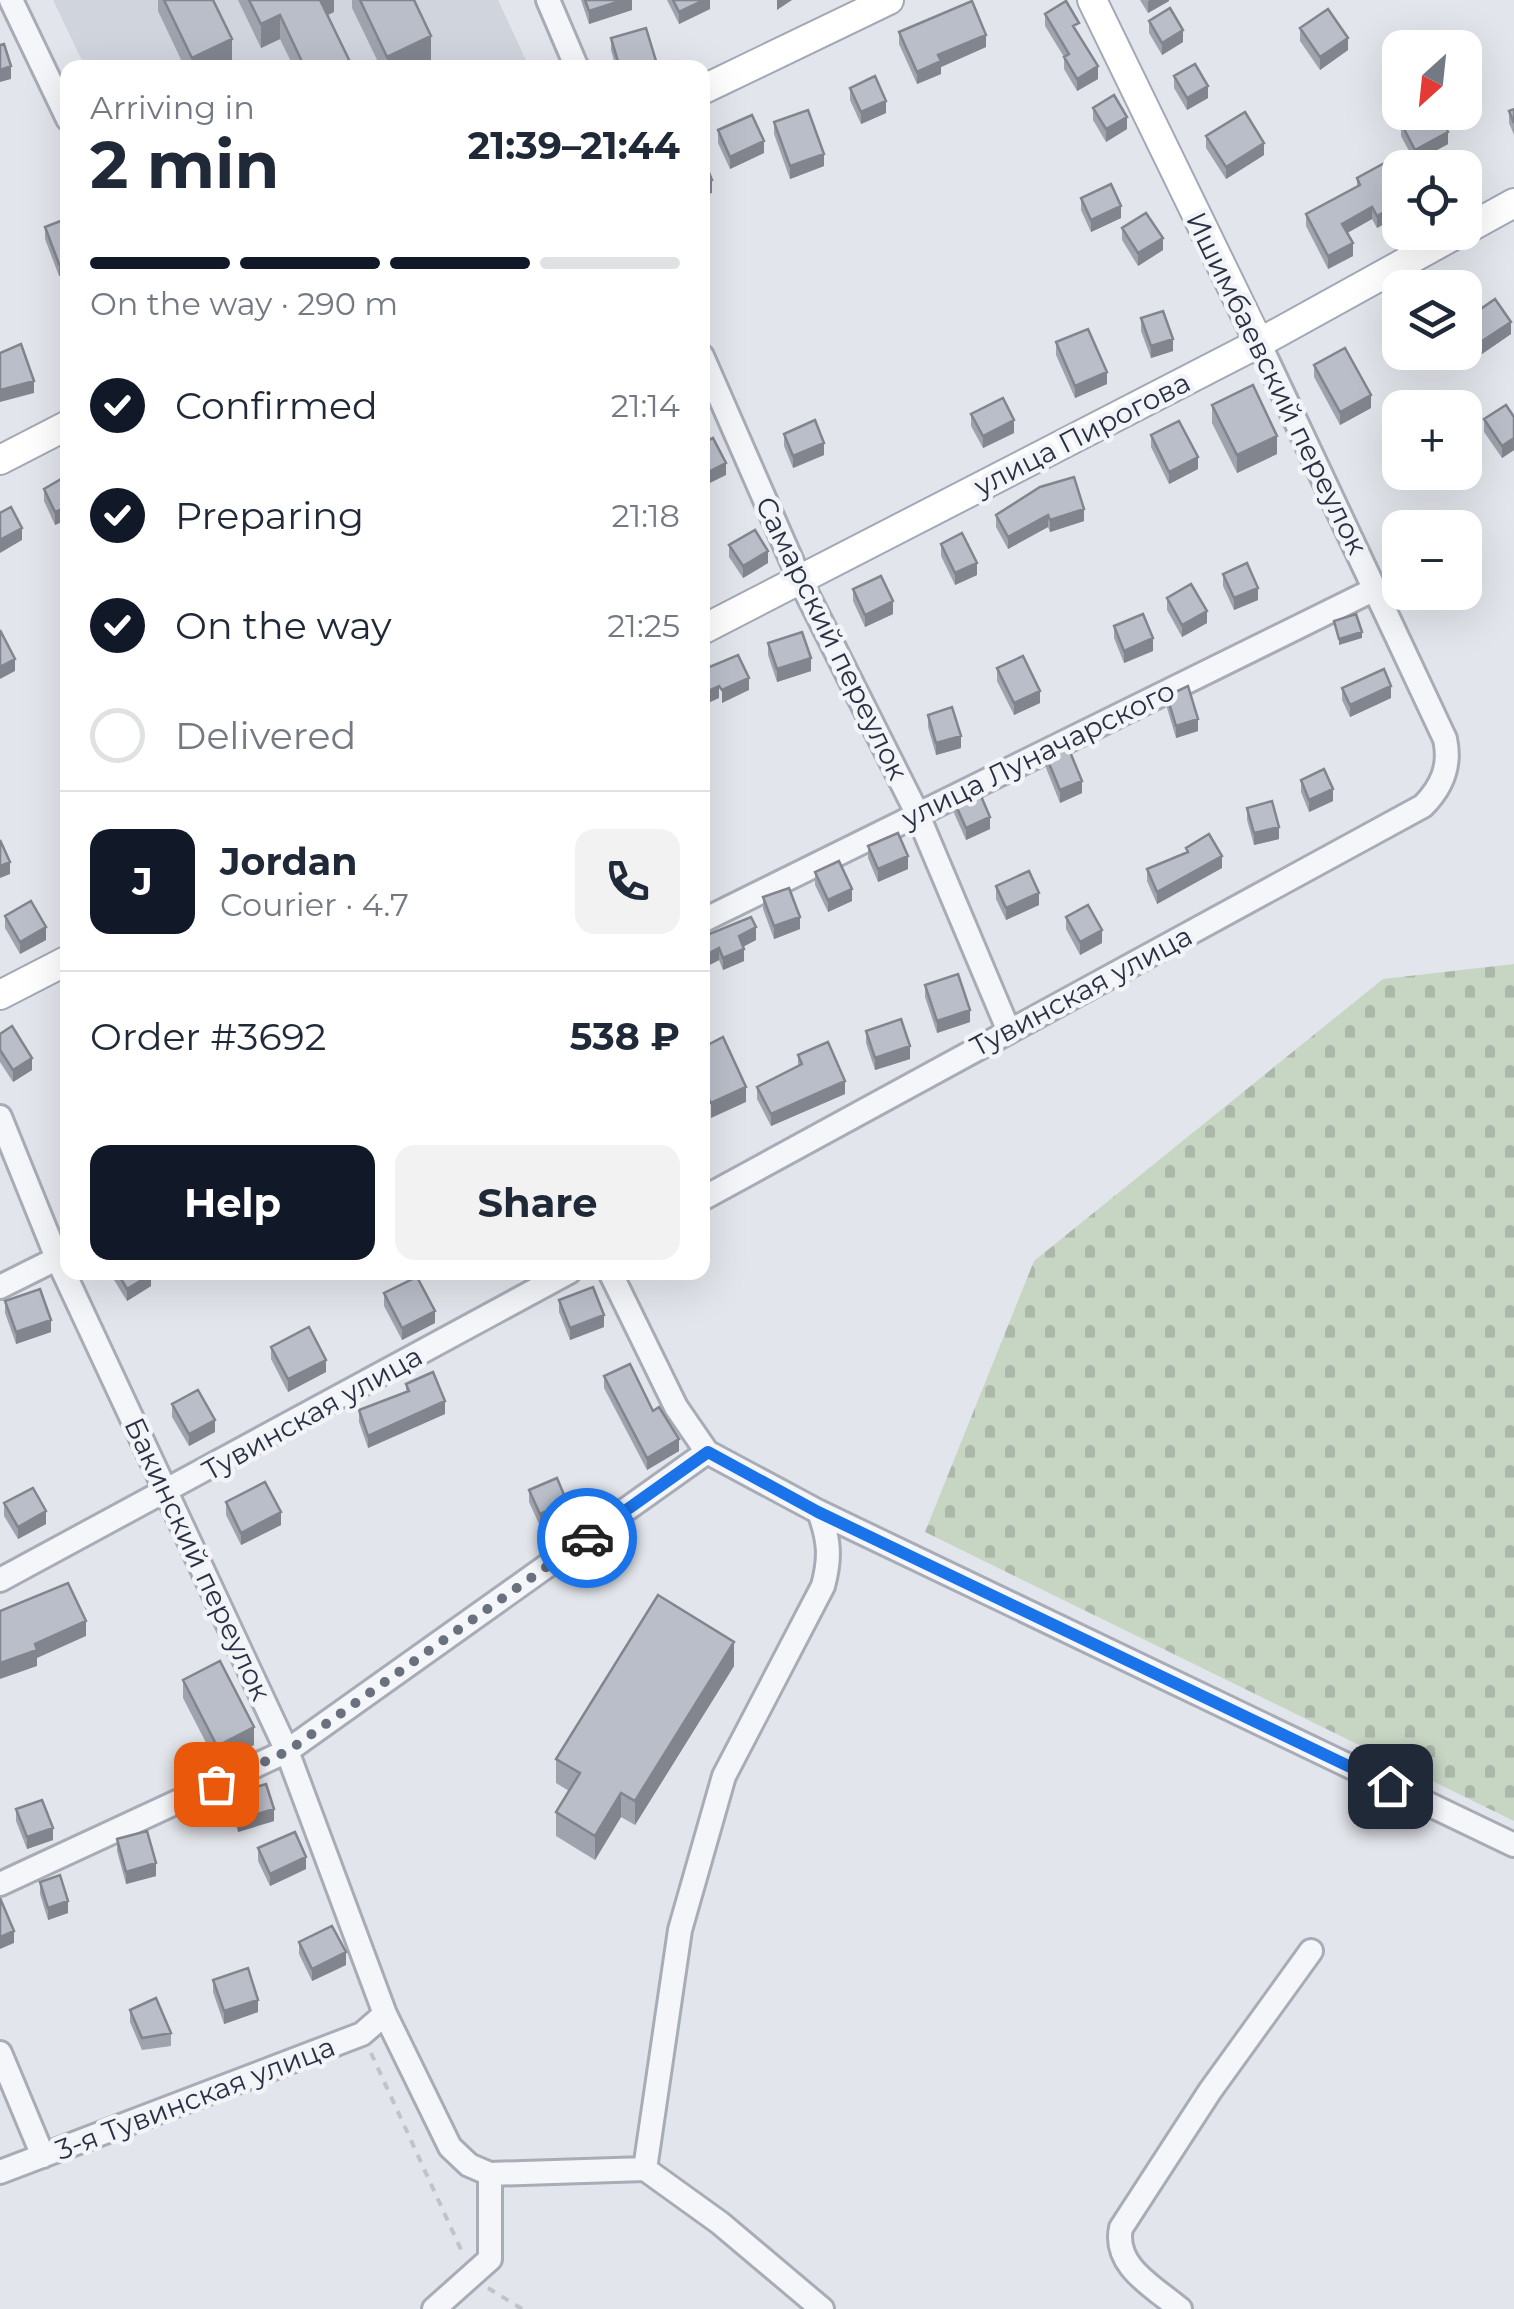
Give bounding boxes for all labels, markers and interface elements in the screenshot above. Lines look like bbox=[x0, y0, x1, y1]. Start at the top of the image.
north arrow bbox=[1382, 30, 1482, 130]
map controls bbox=[1382, 30, 1482, 610]
text: Arriving in bbox=[90, 88, 255, 127]
text: 21:39–21:44 bbox=[468, 122, 680, 169]
text: 2 min bbox=[90, 125, 279, 204]
button: locate bbox=[1382, 150, 1482, 250]
street label: Ишимбаевский переулок bbox=[1179, 206, 1375, 560]
button: layers bbox=[1382, 270, 1482, 370]
text: On the way · 290 m bbox=[90, 284, 398, 323]
street label: улица Пирогова bbox=[967, 365, 1196, 504]
icon: check bbox=[90, 378, 145, 433]
text: Confirmed bbox=[175, 382, 378, 429]
text: 21:14 bbox=[611, 386, 680, 425]
button: + bbox=[1382, 390, 1482, 490]
icon: check bbox=[90, 488, 145, 543]
street label: Самарский переулок bbox=[749, 491, 915, 785]
text: Preparing bbox=[175, 492, 364, 539]
text: 21:18 bbox=[612, 496, 680, 535]
button: − bbox=[1382, 510, 1482, 610]
icon: check bbox=[90, 598, 145, 653]
text: On the way bbox=[175, 602, 392, 649]
text: 21:25 bbox=[607, 606, 680, 645]
street label: улица Луначарского bbox=[895, 673, 1180, 835]
text: Delivered bbox=[175, 712, 356, 759]
button: phone bbox=[575, 829, 680, 934]
text: Jordan bbox=[220, 838, 358, 885]
text: J bbox=[132, 858, 153, 905]
text: Courier · 4.7 bbox=[220, 885, 409, 924]
street label: Тувинская улица bbox=[964, 918, 1198, 1064]
text: Order #3692 bbox=[90, 1013, 326, 1060]
text: 538 ₽ bbox=[570, 1013, 680, 1060]
button: Help bbox=[90, 1145, 375, 1260]
button: Share bbox=[395, 1145, 680, 1260]
street label: Тувинская улица bbox=[196, 1338, 428, 1488]
street label: Бакинский переулок bbox=[117, 1412, 279, 1706]
courier bbox=[537, 1488, 637, 1588]
icon: car bbox=[560, 1511, 615, 1566]
pin bbox=[174, 1742, 259, 1827]
pin bbox=[1348, 1744, 1433, 1829]
icon: bag bbox=[189, 1757, 244, 1812]
icon: home bbox=[1363, 1759, 1418, 1814]
street label: 3-я Тувинская улица bbox=[51, 2029, 339, 2167]

